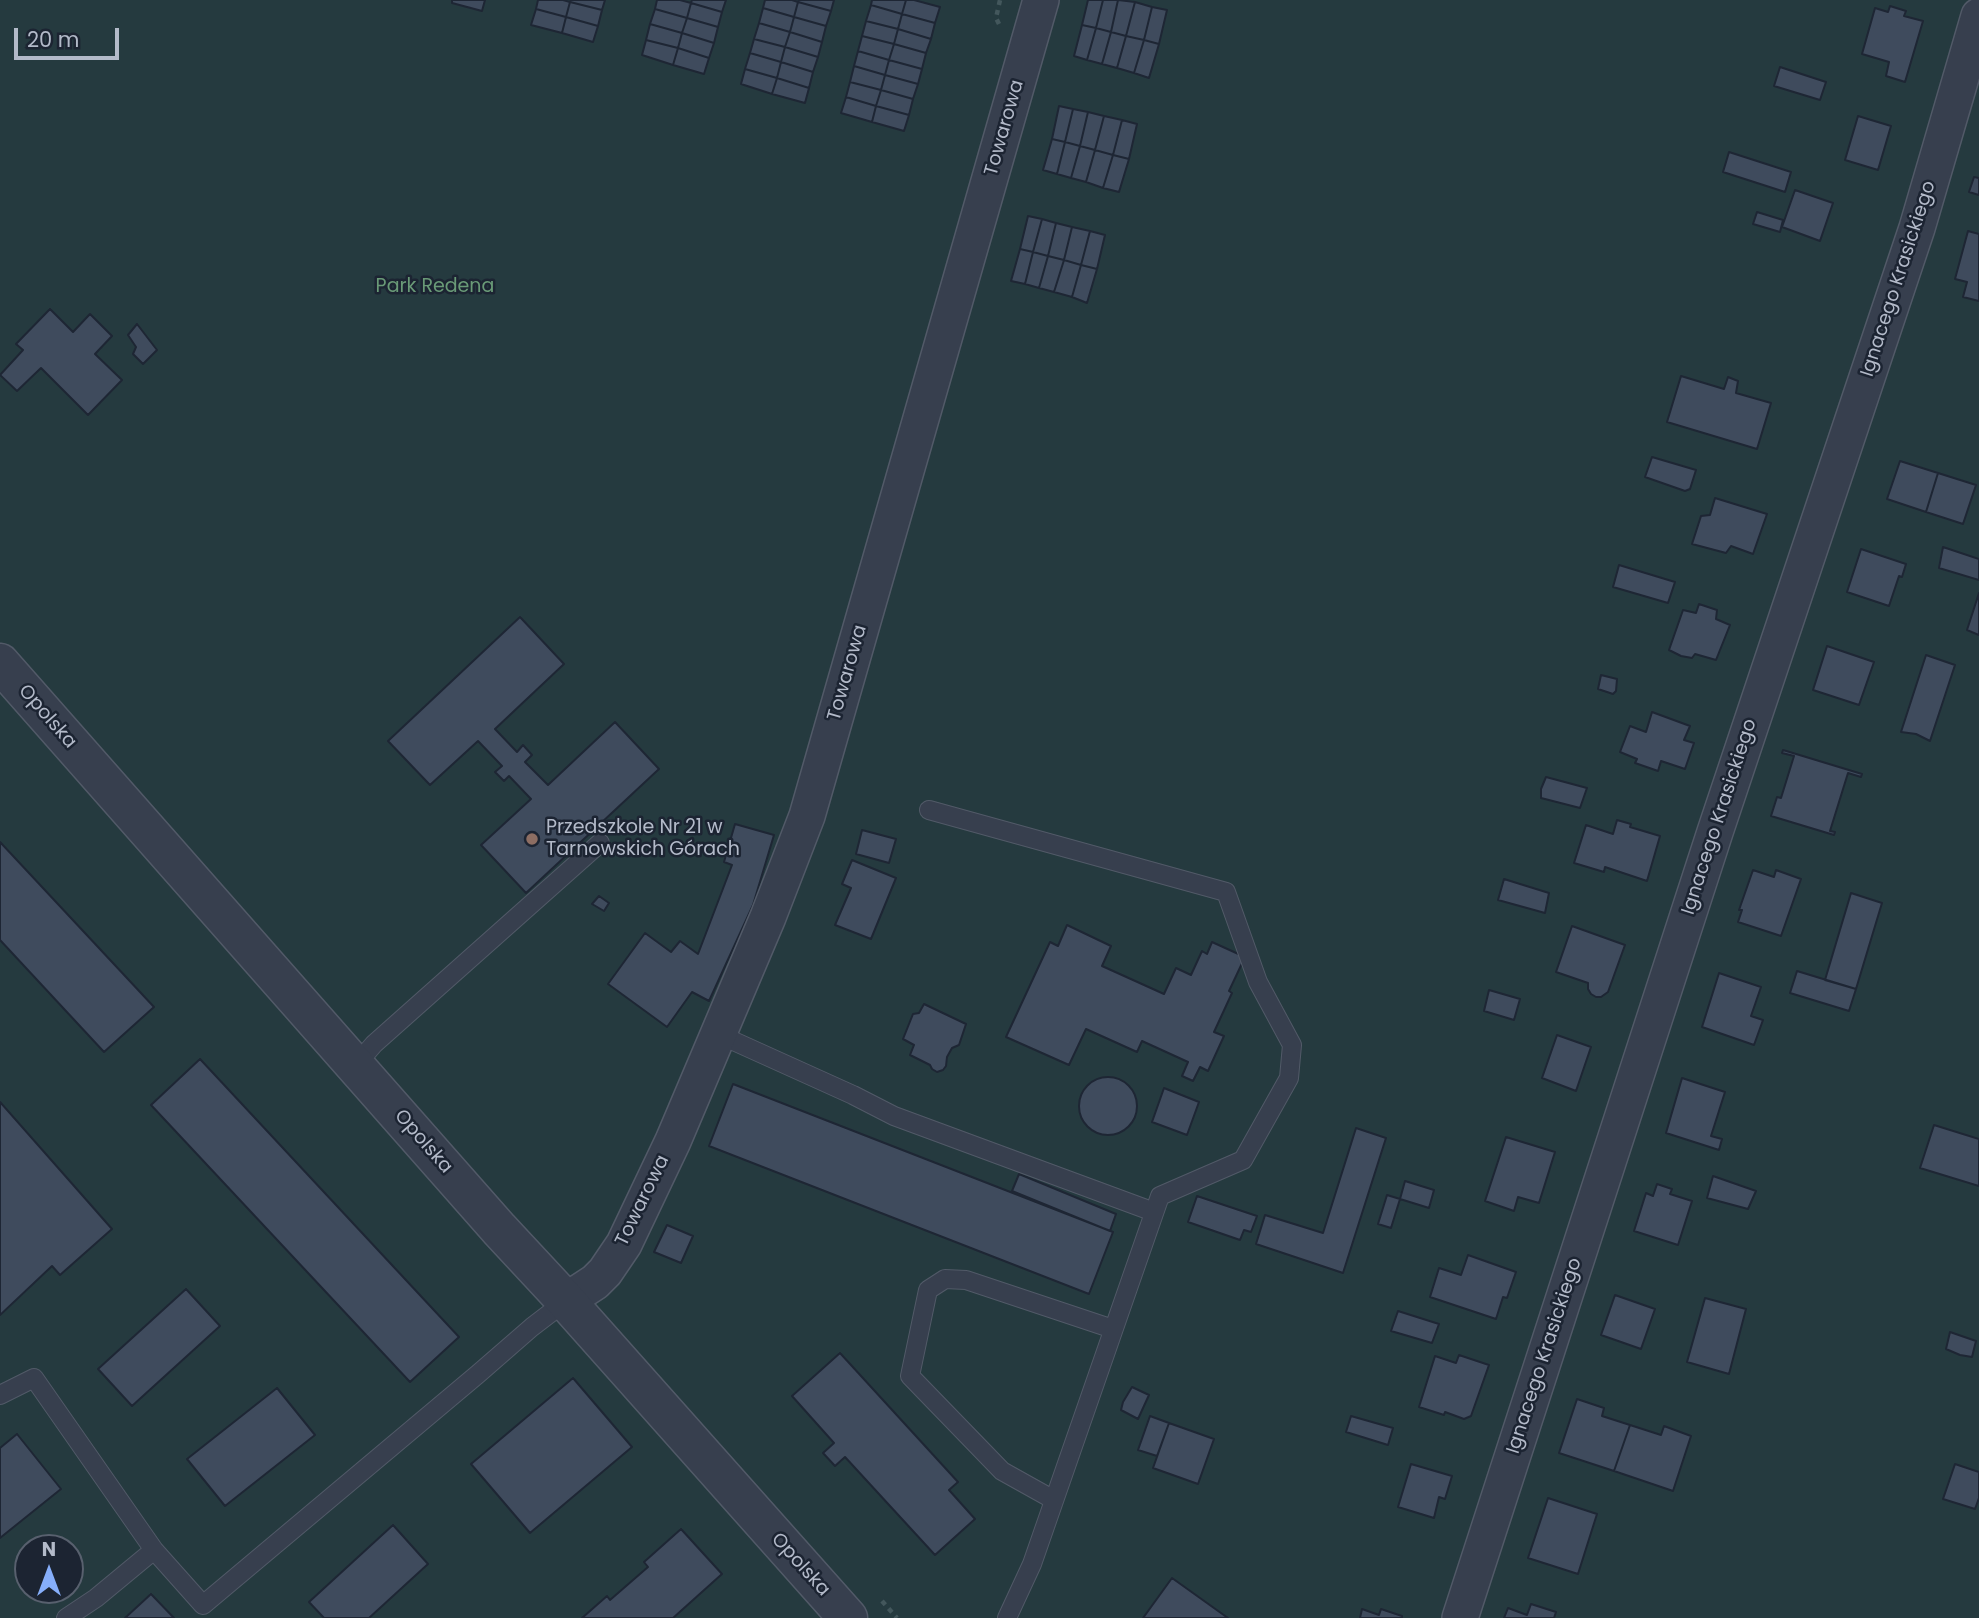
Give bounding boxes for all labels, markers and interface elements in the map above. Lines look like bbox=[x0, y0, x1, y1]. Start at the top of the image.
scale bar bbox=[18, 14, 122, 58]
text: 20 m bbox=[27, 25, 80, 54]
street label: Towarowa bbox=[980, 77, 1030, 179]
street label: Ignacego Krasickiego bbox=[1857, 178, 1941, 380]
park label: Park Redena bbox=[376, 276, 494, 298]
street label: Towarowa bbox=[823, 622, 873, 724]
street label: Opolska bbox=[13, 680, 81, 754]
street label: Ignacego Krasickiego bbox=[1678, 716, 1762, 918]
place label: Przedszkole Nr 21 w Tarnowskich Górach bbox=[546, 817, 740, 861]
marker: Przedszkole Nr 21 w Tarnowskich Górach bbox=[524, 831, 540, 847]
street label: Opolska bbox=[389, 1105, 457, 1179]
street label: Towarowa bbox=[611, 1152, 675, 1250]
street label: Ignacego Krasickiego bbox=[1503, 1255, 1587, 1457]
street label: Opolska bbox=[766, 1529, 834, 1601]
north arrow bbox=[14, 1534, 84, 1604]
text: N bbox=[42, 1536, 56, 1563]

